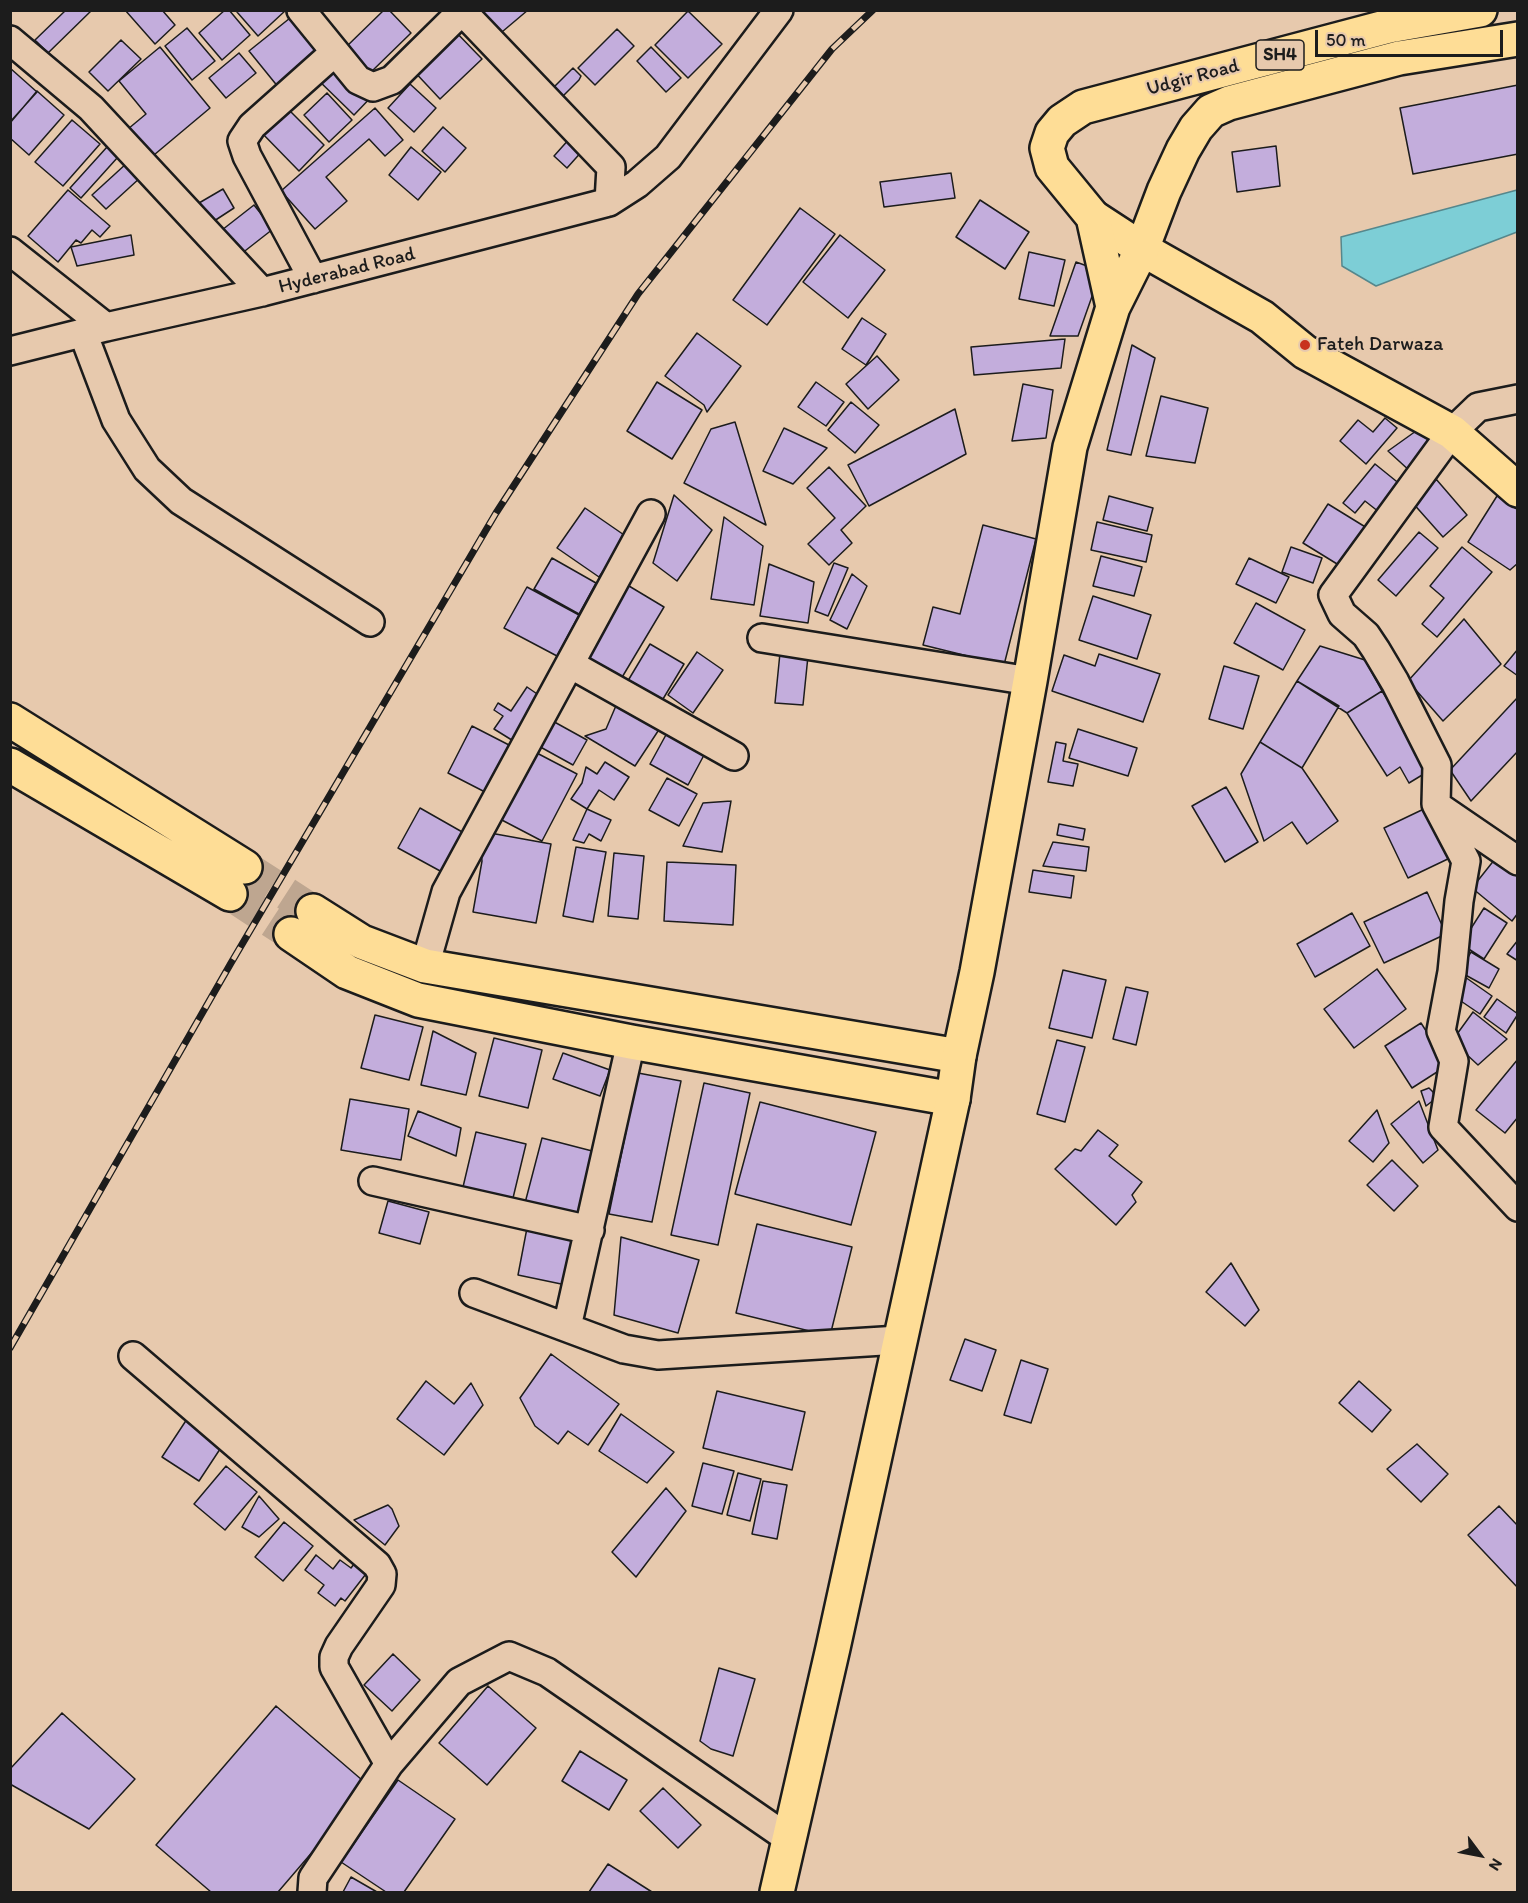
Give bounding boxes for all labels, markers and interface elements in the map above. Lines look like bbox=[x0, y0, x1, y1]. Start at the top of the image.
scale bar bbox=[1318, 18, 1506, 56]
text: 50 m bbox=[1326, 29, 1366, 51]
road number: SH4 bbox=[1256, 40, 1304, 70]
street label: Udgir Road bbox=[1144, 54, 1242, 102]
street label: Hyderabad Road bbox=[276, 242, 418, 300]
place label: Fateh Darwaza bbox=[1317, 333, 1443, 357]
marker: Fateh Darwaza bbox=[1298, 338, 1312, 352]
north arrow bbox=[1450, 1825, 1510, 1885]
text: N bbox=[1485, 1855, 1507, 1874]

